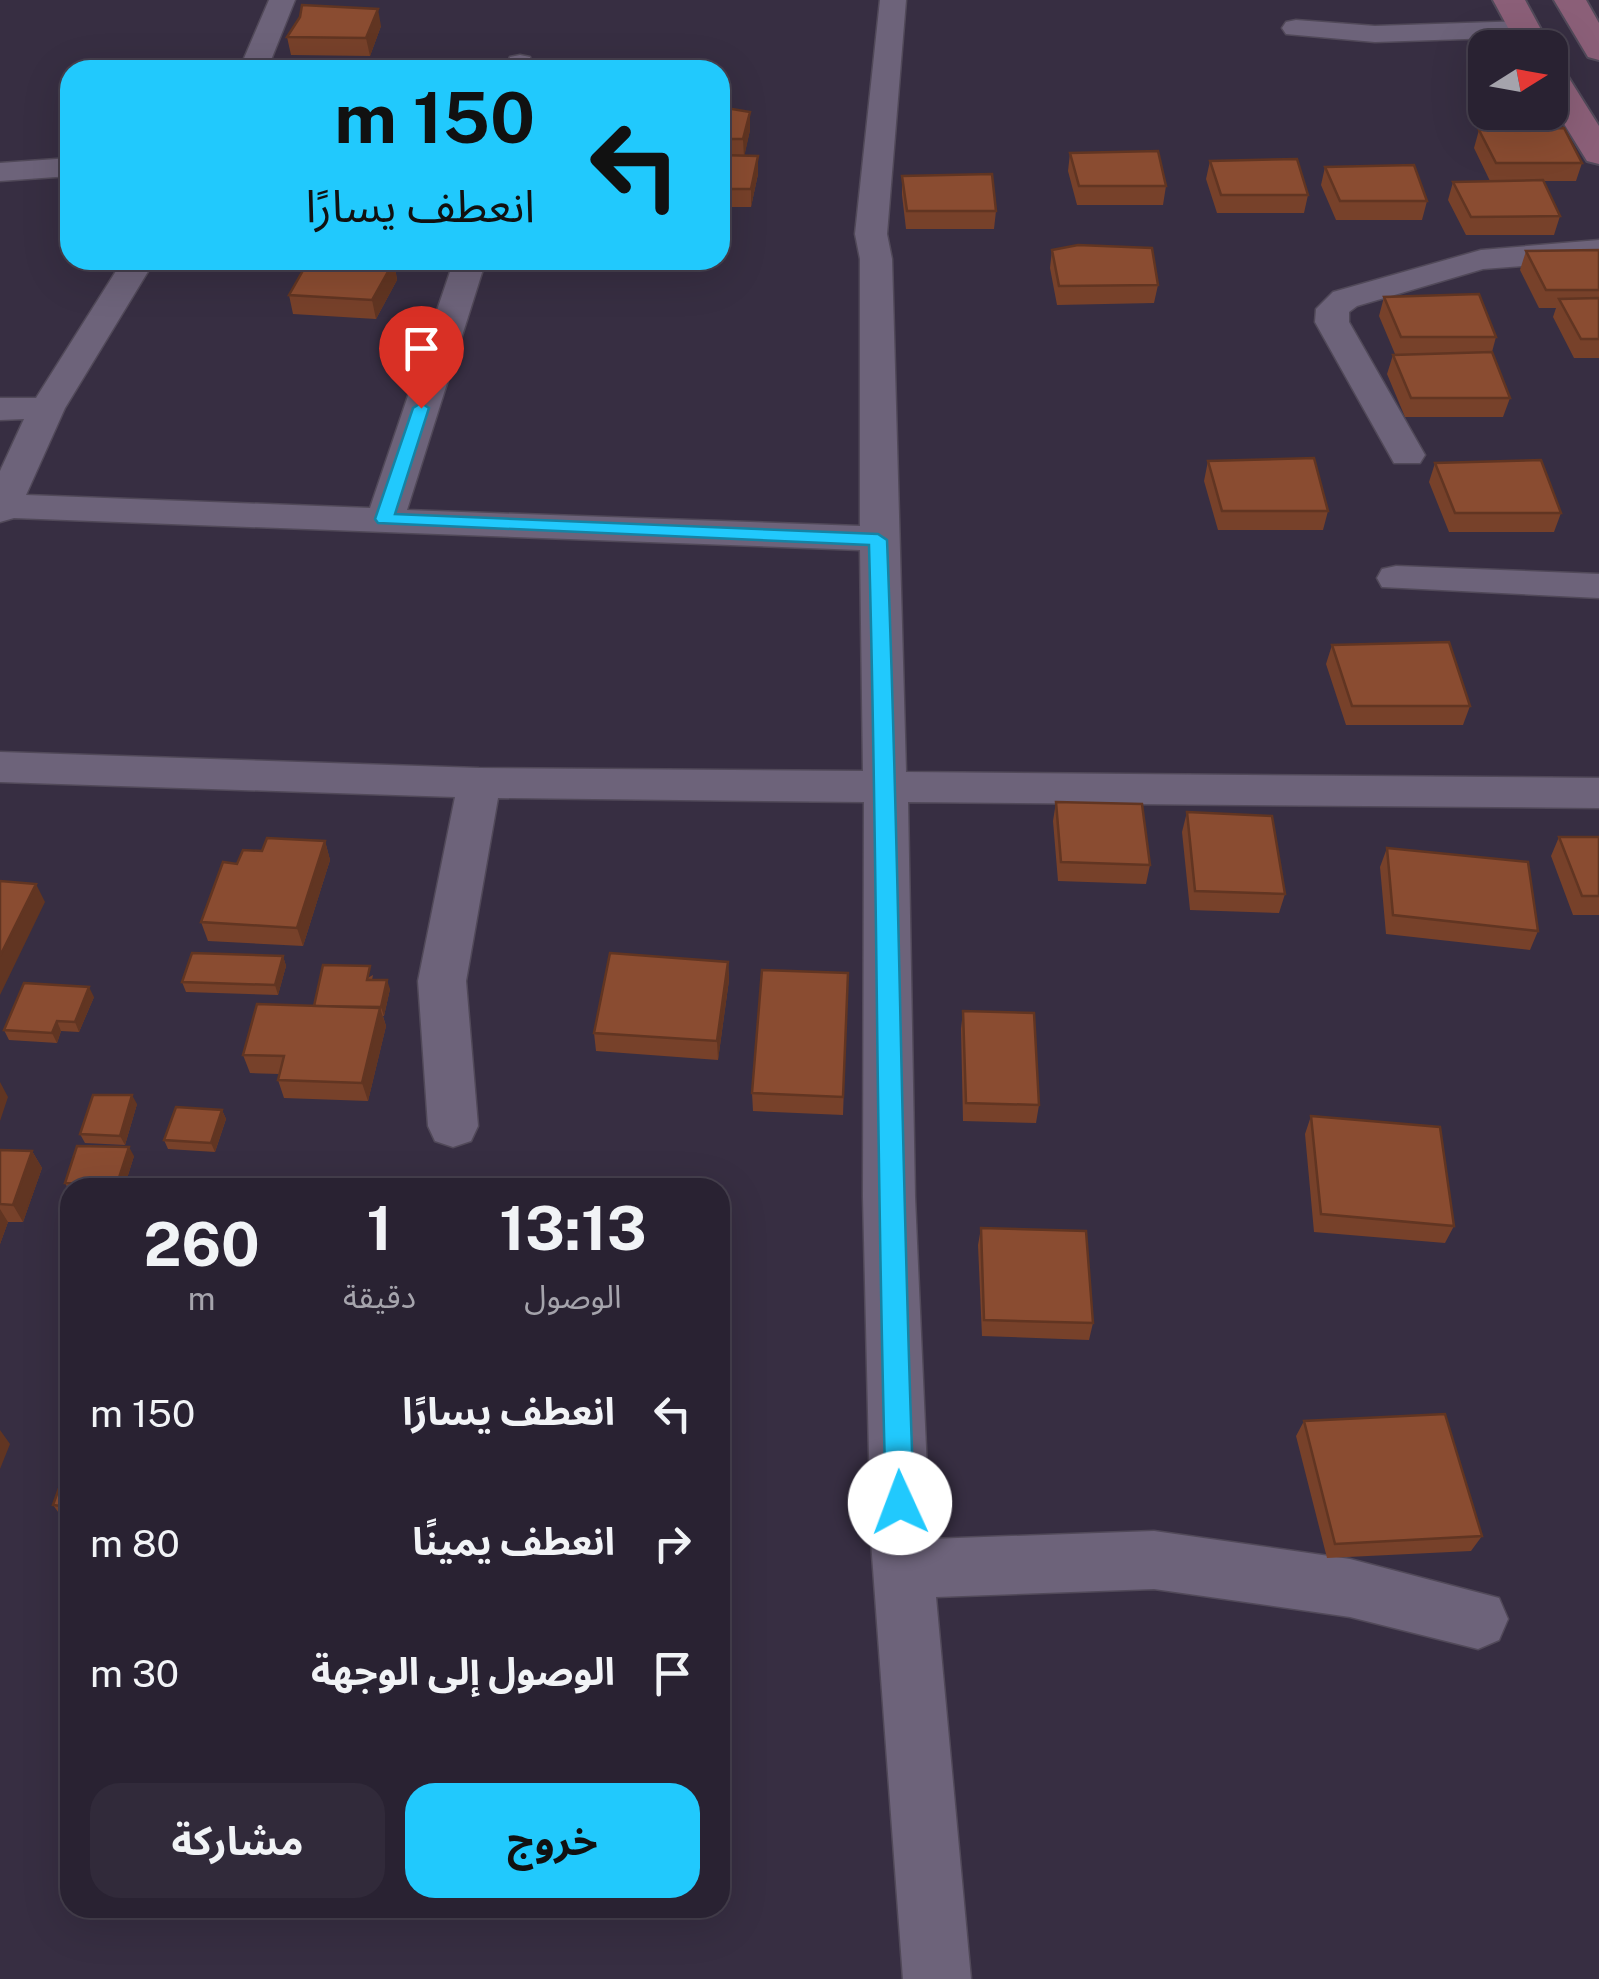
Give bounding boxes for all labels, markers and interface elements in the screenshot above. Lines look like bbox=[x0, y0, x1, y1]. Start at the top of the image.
north arrow bbox=[1468, 30, 1568, 130]
map controls bbox=[1468, 30, 1568, 130]
text: 150 m bbox=[334, 76, 535, 159]
icon: left bbox=[570, 100, 700, 230]
text: انعطف يسارًا bbox=[306, 179, 535, 232]
pin bbox=[379, 306, 464, 409]
icon: arrive bbox=[394, 321, 449, 376]
text: 1 bbox=[367, 1193, 392, 1264]
text: 13:13 bbox=[499, 1193, 647, 1264]
text: 260 bbox=[143, 1209, 260, 1280]
text: دقيقة bbox=[343, 1278, 416, 1315]
text: الوصول bbox=[524, 1278, 622, 1315]
text: m bbox=[188, 1280, 215, 1317]
icon: left bbox=[645, 1386, 700, 1441]
text: انعطف يسارًا bbox=[402, 1389, 615, 1434]
text: 150 m bbox=[90, 1391, 195, 1436]
position arrow bbox=[848, 1451, 952, 1555]
icon: right bbox=[645, 1516, 700, 1571]
text: انعطف يمينًا bbox=[412, 1519, 615, 1564]
text: 80 m bbox=[90, 1521, 180, 1566]
icon: arrive bbox=[645, 1646, 700, 1701]
text: الوصول إلى الوجهة bbox=[311, 1649, 615, 1694]
text: 30 m bbox=[90, 1651, 179, 1696]
button: مشاركة bbox=[90, 1783, 385, 1898]
button: خروج bbox=[405, 1783, 700, 1898]

